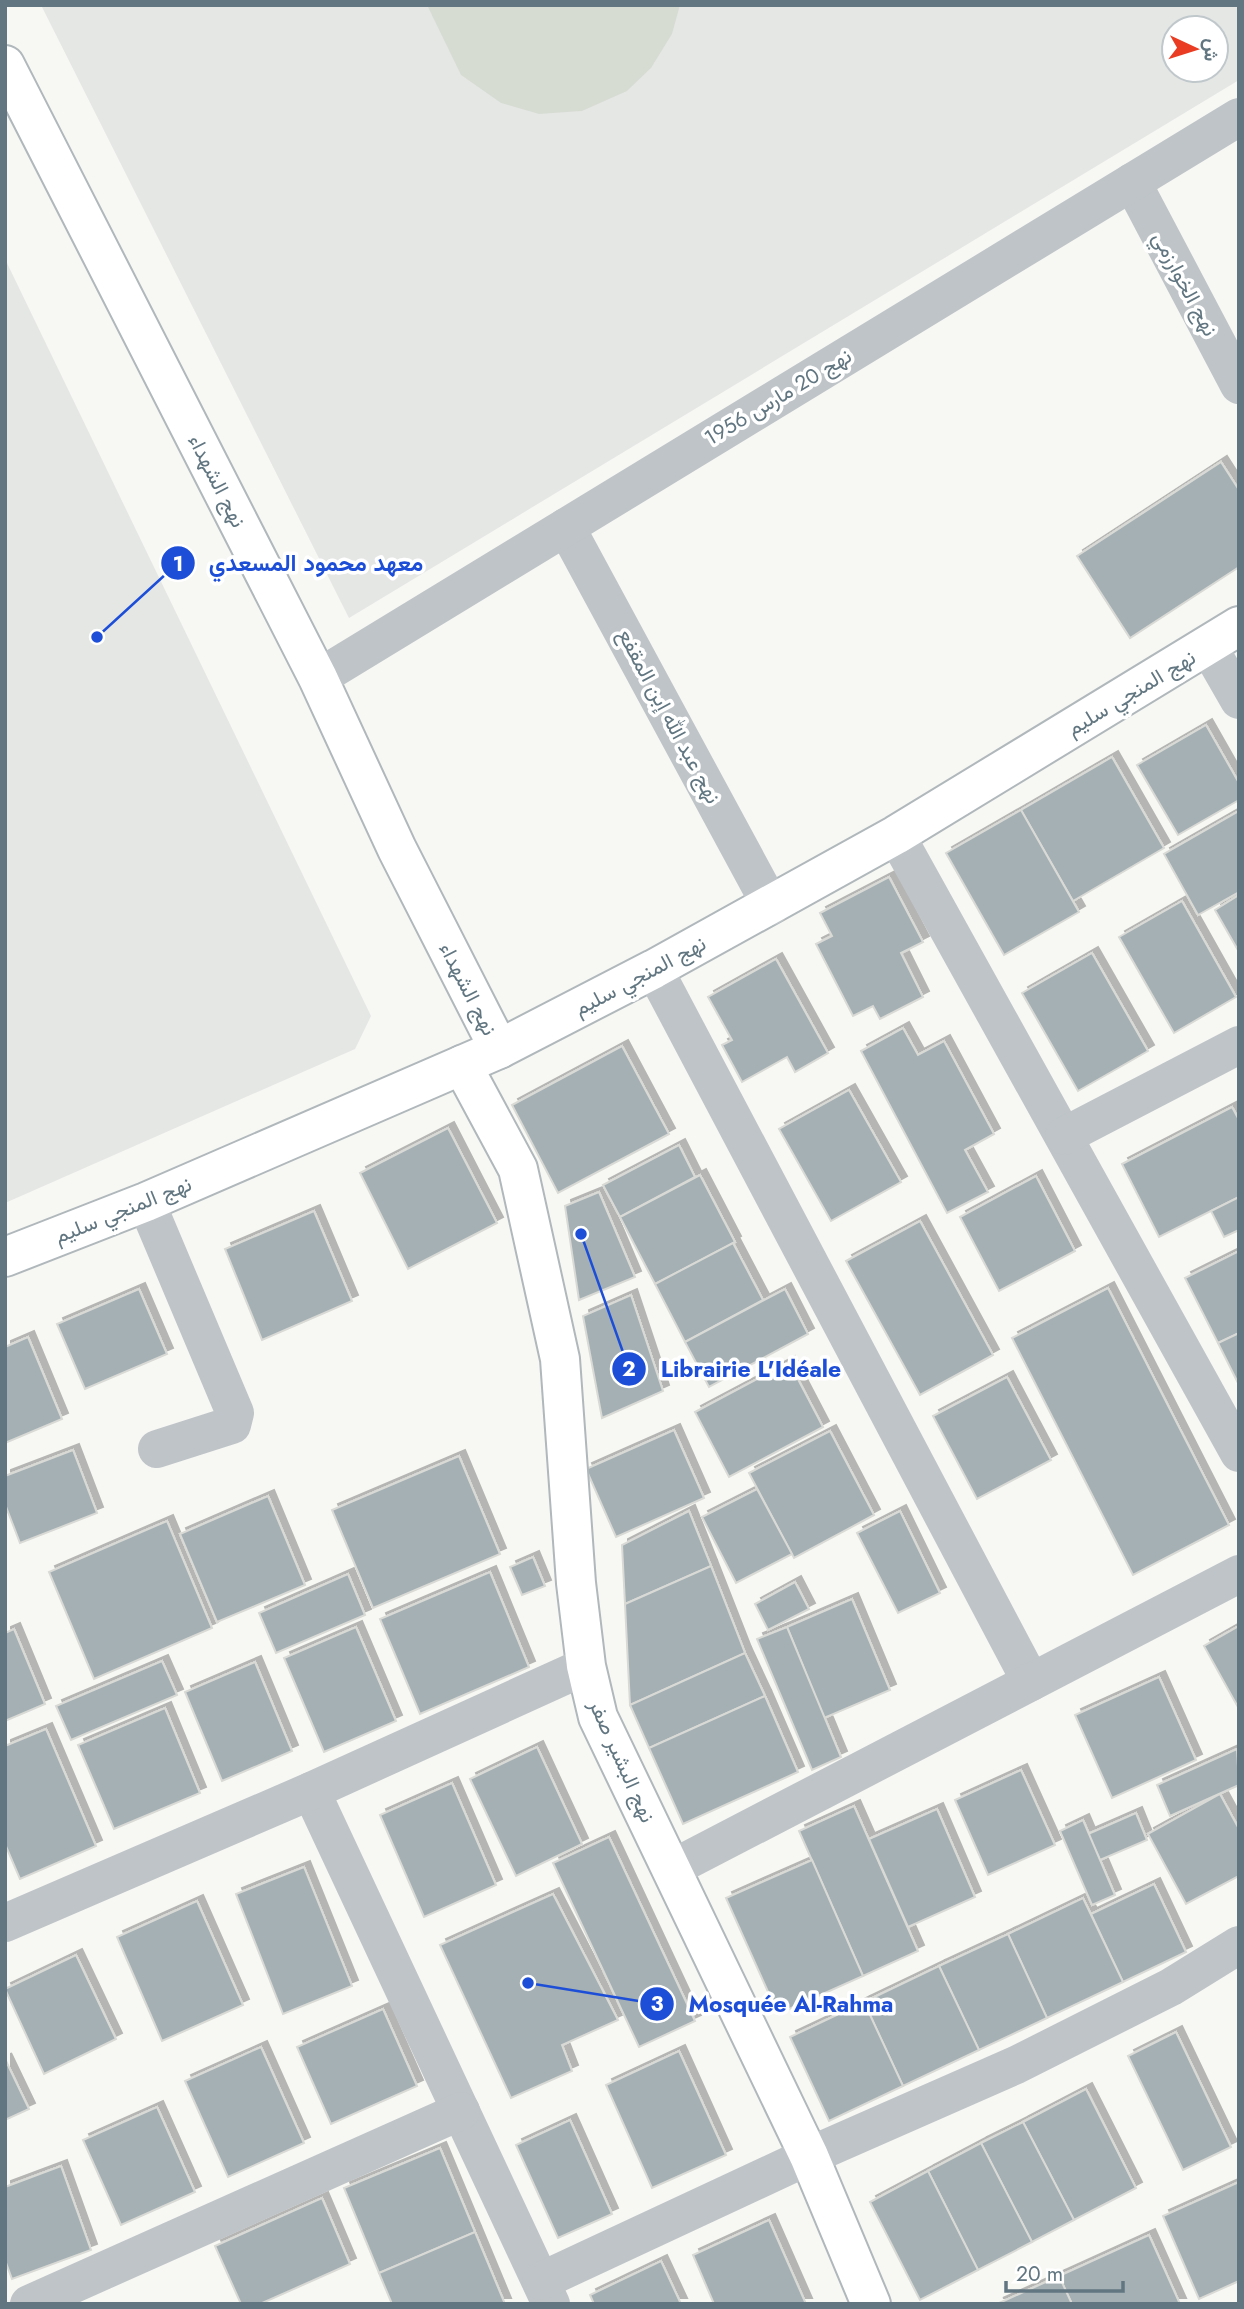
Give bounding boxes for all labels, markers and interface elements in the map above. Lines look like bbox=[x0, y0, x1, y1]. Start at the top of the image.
north arrow bbox=[1160, 14, 1230, 84]
text: ش bbox=[1197, 38, 1226, 63]
street label: نهج الخوارزمي bbox=[1143, 226, 1225, 342]
street label: نهج 20 مارس 1956 bbox=[699, 341, 857, 453]
street label: نهج الشهداء bbox=[181, 429, 253, 533]
callout: معهد محمود المسعدي bbox=[160, 541, 437, 585]
text: معهد محمود المسعدي bbox=[209, 546, 423, 582]
text: 1 bbox=[173, 549, 183, 579]
street label: نهج عبد الله إبن المقفع bbox=[610, 623, 728, 809]
street label: نهج المنجي سليم bbox=[1061, 643, 1202, 745]
street label: نهج المنجي سليم bbox=[569, 929, 712, 1025]
street label: نهج الشهداء bbox=[432, 937, 504, 1041]
street label: نهج المنجي سليم bbox=[50, 1169, 197, 1253]
callout: Librairie L'Idéale bbox=[612, 1347, 855, 1391]
text: Librairie L'Idéale bbox=[661, 1352, 841, 1386]
text: 2 bbox=[622, 1354, 636, 1384]
street label: نهج البشير صفر bbox=[581, 1694, 663, 1827]
callout: Mosquée Al-Rahma bbox=[639, 1982, 907, 2026]
text: Mosquée Al-Rahma bbox=[688, 1987, 894, 2021]
text: 3 bbox=[650, 1989, 664, 2019]
scale bar bbox=[1006, 2250, 1123, 2294]
text: 20 m bbox=[1016, 2259, 1063, 2289]

